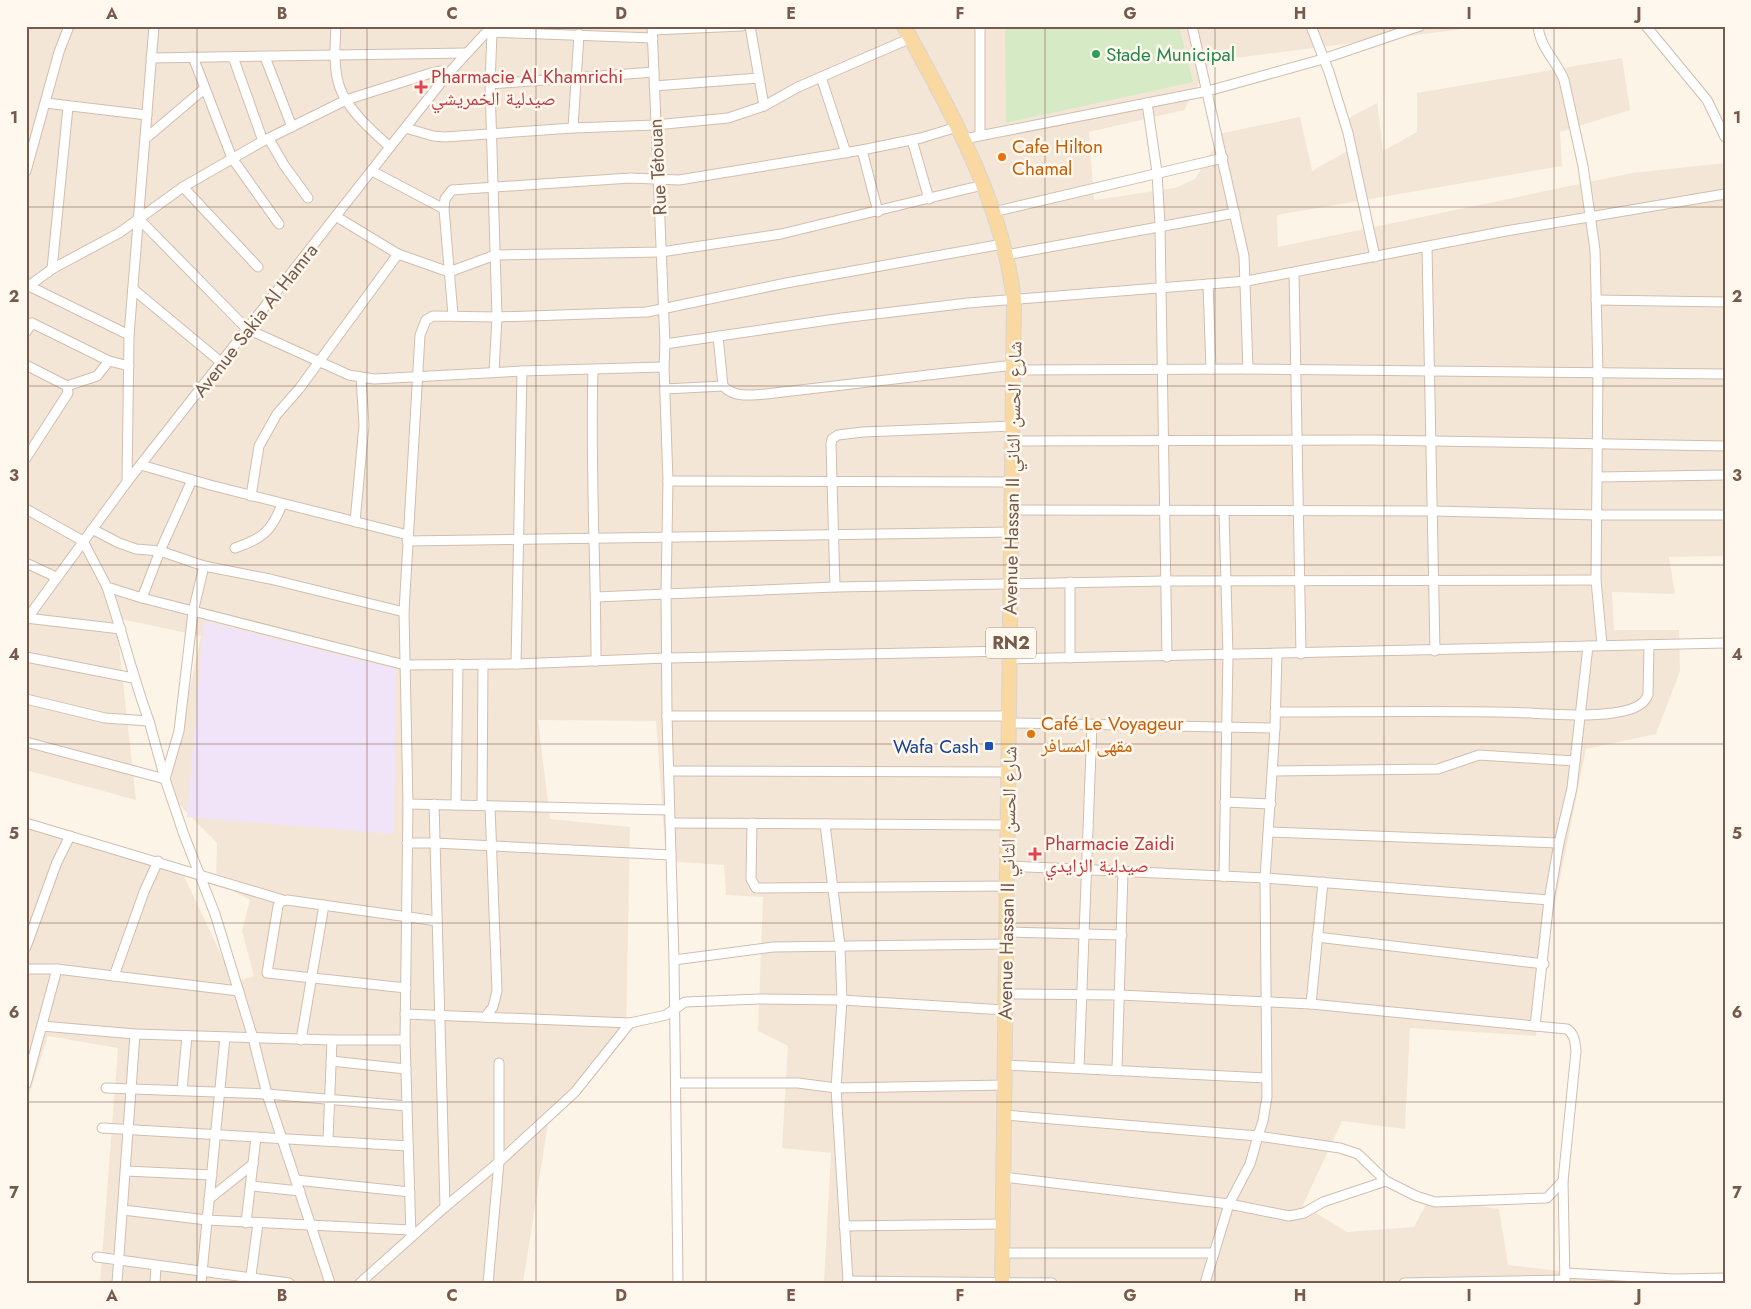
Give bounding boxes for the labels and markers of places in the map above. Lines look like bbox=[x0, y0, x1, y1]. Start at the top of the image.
place label: Stade Municipal bbox=[1106, 41, 1235, 68]
marker: Stade Municipal bbox=[1090, 48, 1102, 60]
place label: Pharmacie Al Khamrichi صيدلية الخمريشي bbox=[431, 63, 623, 114]
marker: Pharmacie Al Khamrichi صيدلية الخمريشي bbox=[415, 81, 427, 93]
place label: Cafe Hilton Chamal bbox=[1012, 133, 1103, 182]
marker: Cafe Hilton Chamal bbox=[996, 151, 1008, 163]
place label: Café Le Voyageur مقهى المسافر bbox=[1040, 710, 1184, 759]
marker: Café Le Voyageur مقهى المسافر bbox=[1025, 728, 1037, 740]
place label: Wafa Cash bbox=[893, 733, 979, 760]
marker: Wafa Cash bbox=[983, 740, 995, 752]
place label: Pharmacie Zaidi صيدلية الزايدي bbox=[1045, 830, 1175, 881]
marker: Pharmacie Zaidi صيدلية الزايدي bbox=[1029, 848, 1041, 860]

